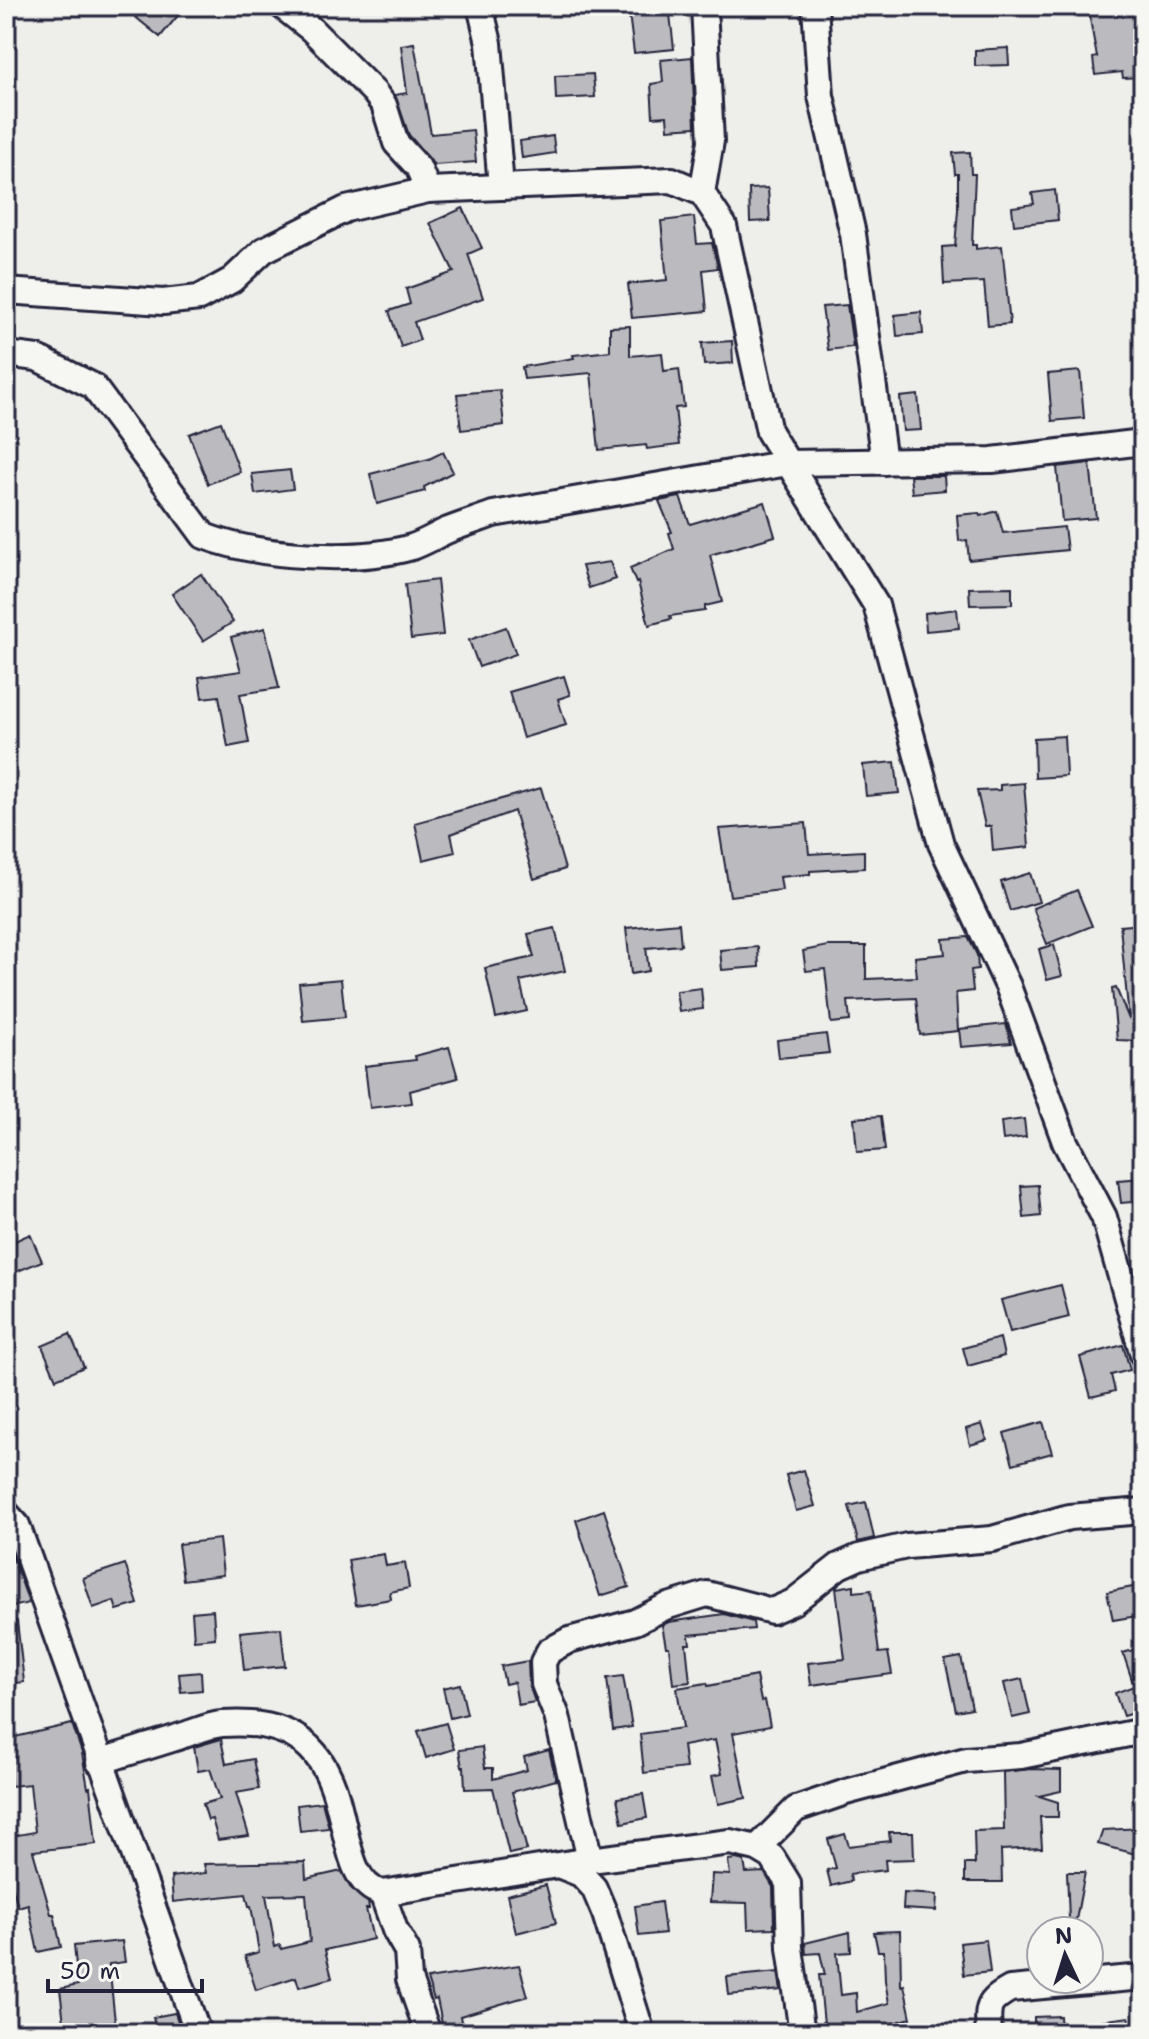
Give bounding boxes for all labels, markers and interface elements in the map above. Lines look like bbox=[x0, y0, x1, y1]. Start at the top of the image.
north arrow bbox=[1025, 1915, 1105, 1995]
text: N bbox=[1054, 1920, 1073, 1951]
scale bar bbox=[48, 1943, 202, 1993]
text: 50 m bbox=[60, 1955, 120, 1987]

